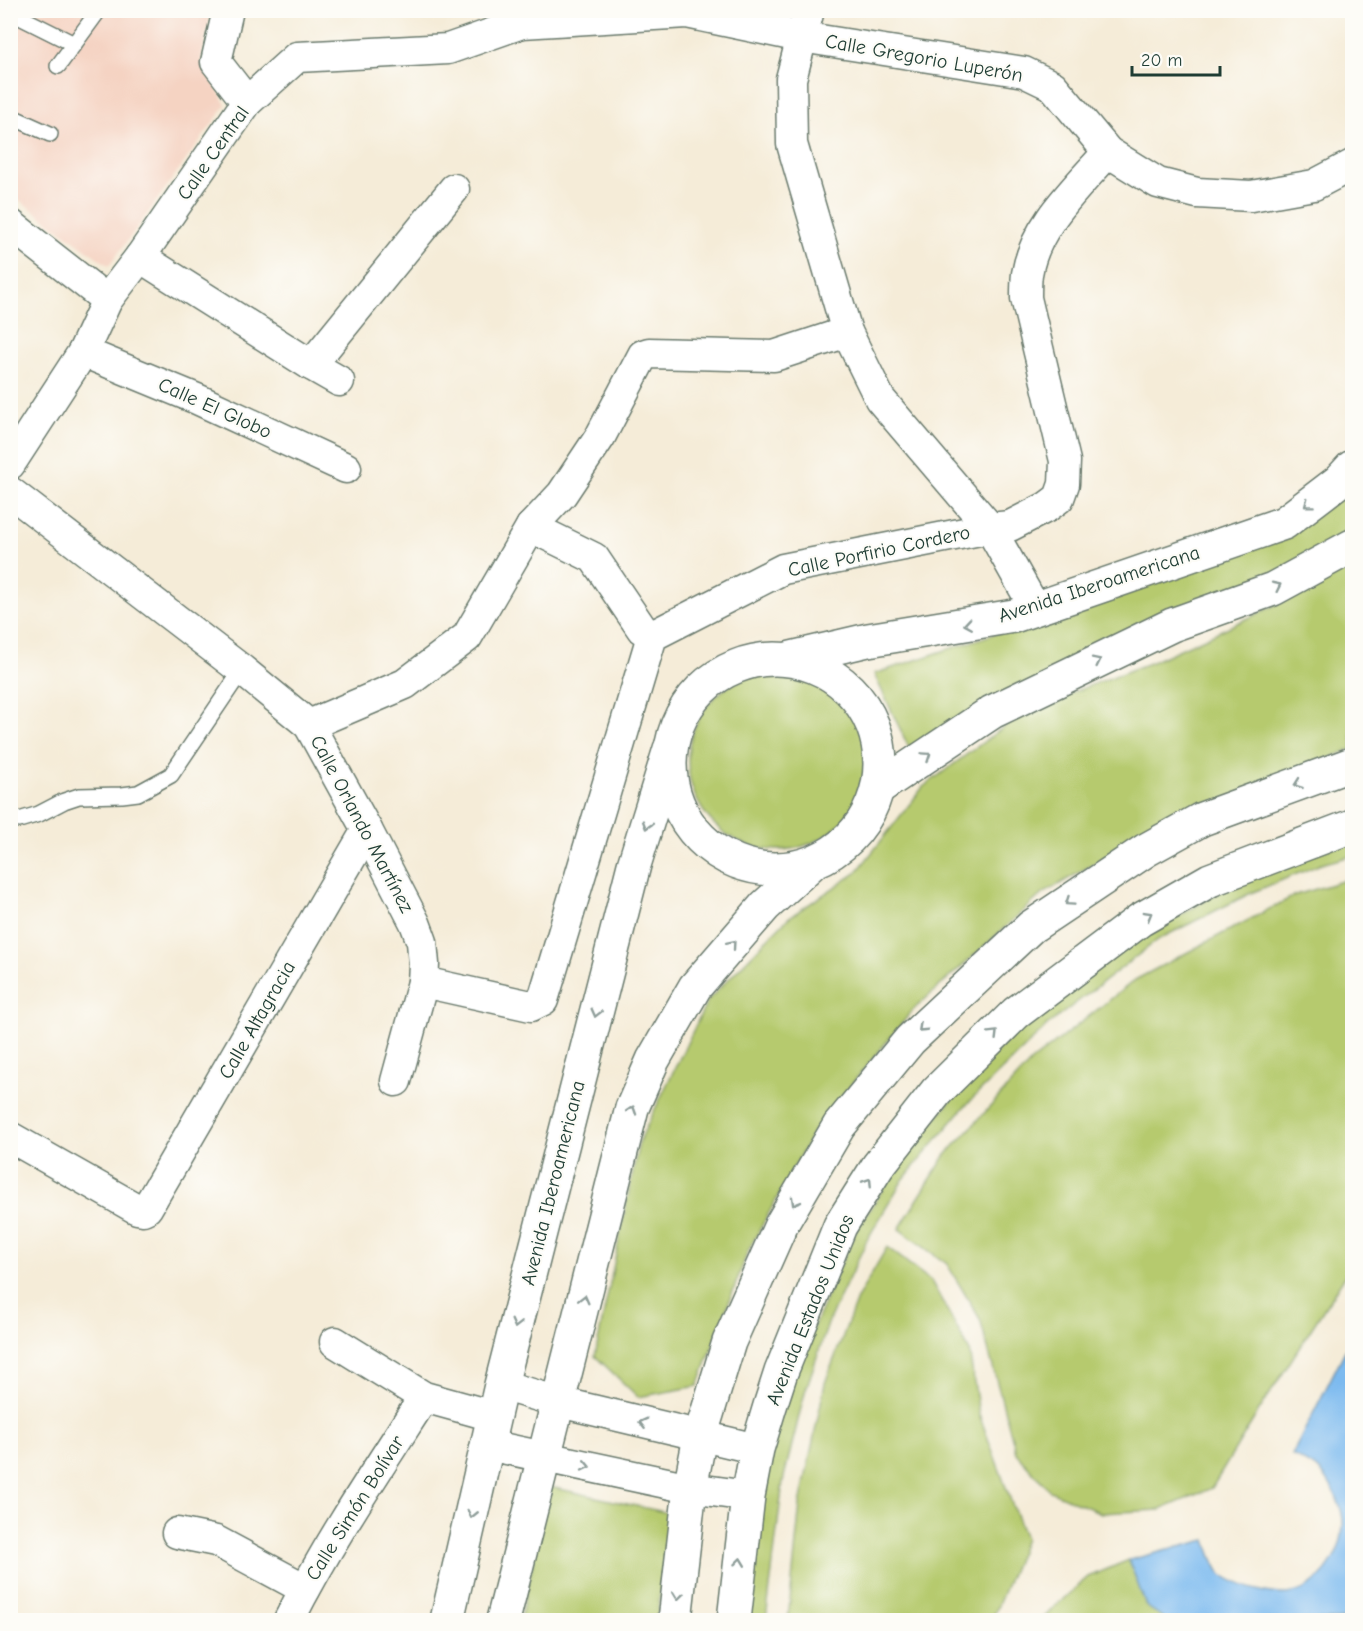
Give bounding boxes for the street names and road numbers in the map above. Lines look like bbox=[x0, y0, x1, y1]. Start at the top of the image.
street label: Calle Gregorio Luperón bbox=[823, 29, 1025, 87]
street label: Calle Central bbox=[172, 102, 254, 204]
street label: Calle El Globo bbox=[155, 373, 275, 443]
street label: Calle Porfirio Cordero bbox=[786, 520, 972, 582]
street label: Avenida Iberoamericana bbox=[995, 541, 1203, 627]
street label: Calle Orlando Martínez bbox=[305, 731, 419, 917]
street label: Calle Altagracia bbox=[214, 957, 300, 1083]
street label: Avenida Iberoamericana bbox=[516, 1078, 590, 1288]
street label: Avenida Estados Unidos bbox=[761, 1211, 859, 1409]
street label: Calle Simón Bolívar bbox=[301, 1431, 409, 1585]

